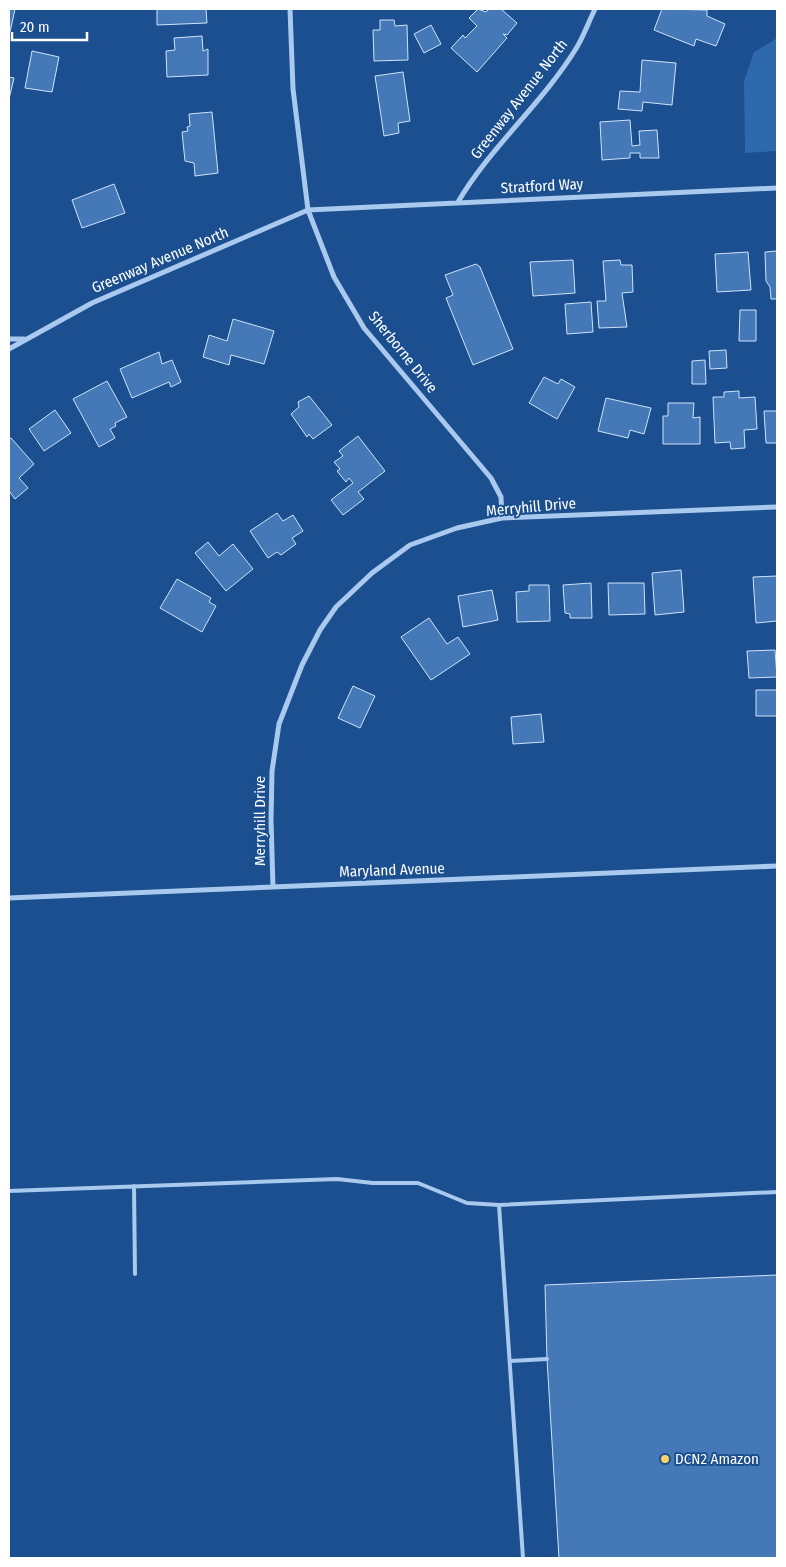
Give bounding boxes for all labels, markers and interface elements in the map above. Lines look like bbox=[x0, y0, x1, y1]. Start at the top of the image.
scale bar bbox=[12, 10, 88, 42]
text: 20 m bbox=[20, 18, 50, 36]
street label: Greenway Avenue North bbox=[467, 36, 571, 162]
street label: Stratford Way bbox=[500, 175, 584, 197]
street label: Greenway Avenue North bbox=[89, 223, 231, 297]
street label: Sherborne Drive bbox=[365, 308, 441, 396]
street label: Merryhill Drive bbox=[485, 494, 577, 520]
street label: Merryhill Drive bbox=[251, 776, 269, 866]
street label: Maryland Avenue bbox=[339, 859, 445, 881]
place label: DCN2 Amazon bbox=[675, 1450, 759, 1468]
marker: DCN2 Amazon bbox=[659, 1453, 671, 1465]

